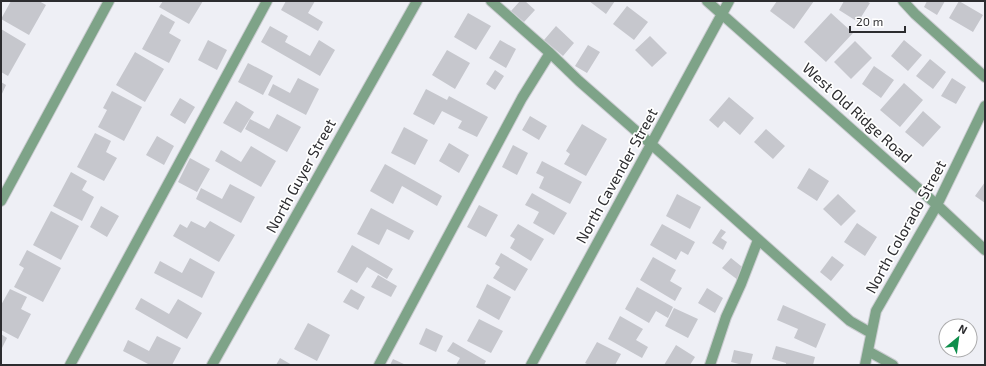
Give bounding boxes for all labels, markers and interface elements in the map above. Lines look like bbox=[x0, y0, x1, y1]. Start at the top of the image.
scale bar bbox=[850, 8, 905, 34]
text: 20 m bbox=[856, 14, 883, 28]
street label: West Old Ridge Road bbox=[799, 58, 916, 166]
street label: North Cavender Street bbox=[571, 105, 661, 246]
street label: North Guyer Street bbox=[261, 115, 339, 236]
street label: North Colorado Street bbox=[861, 157, 949, 296]
north arrow bbox=[938, 318, 978, 358]
text: N bbox=[956, 321, 970, 336]

